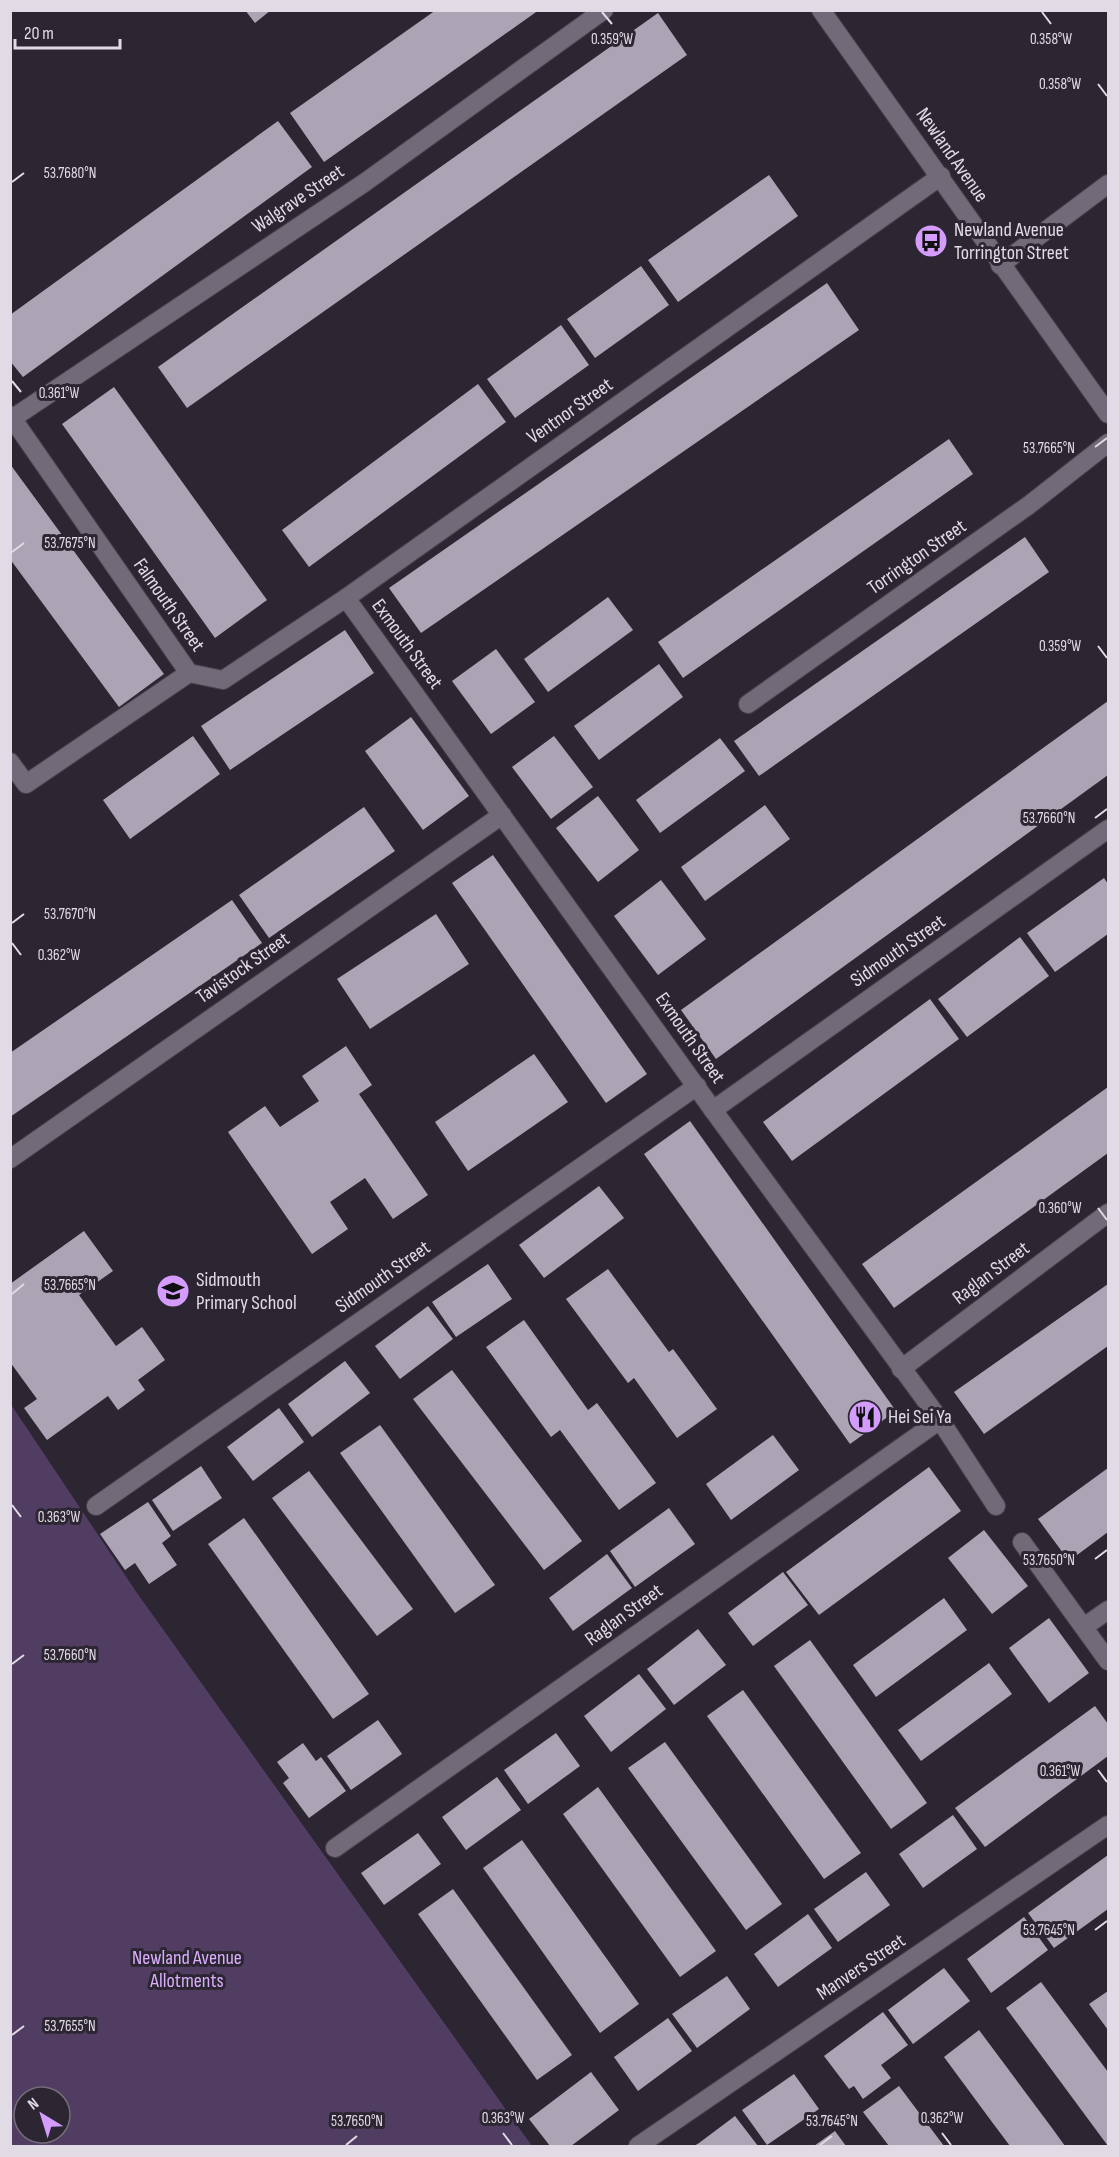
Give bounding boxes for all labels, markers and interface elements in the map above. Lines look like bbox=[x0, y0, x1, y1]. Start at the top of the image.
scale bar bbox=[15, 12, 120, 50]
text: 20 m bbox=[24, 23, 54, 44]
text: 0.359°W bbox=[591, 30, 633, 49]
text: 0.358°W bbox=[1030, 30, 1072, 49]
text: 0.358°W bbox=[1039, 75, 1081, 94]
street label: Newland Avenue bbox=[911, 103, 993, 207]
street label: Walgrave Street bbox=[247, 159, 349, 239]
text: 53.7680°N bbox=[44, 164, 96, 183]
place label: Newland Avenue Torrington Street bbox=[954, 218, 1069, 265]
bus stop icon: Newland Avenue Torrington Street bbox=[913, 223, 949, 259]
street label: Ventnor Street bbox=[522, 373, 618, 449]
text: 0.361°W bbox=[39, 384, 80, 403]
text: 53.7665°N bbox=[1023, 439, 1075, 458]
street label: Torrington Street bbox=[863, 514, 971, 600]
text: 53.7675°N bbox=[44, 534, 96, 553]
street label: Falmouth Street bbox=[128, 554, 210, 656]
street label: Exmouth Street bbox=[366, 594, 448, 694]
text: 0.359°W bbox=[1039, 637, 1081, 656]
text: 53.7660°N bbox=[1023, 809, 1075, 828]
text: 53.7670°N bbox=[44, 905, 96, 924]
street label: Sidmouth Street bbox=[846, 910, 950, 992]
street label: Tavistock Street bbox=[192, 927, 294, 1009]
text: 0.362°W bbox=[38, 946, 80, 965]
street label: Exmouth Street bbox=[650, 988, 730, 1088]
text: 0.360°W bbox=[1039, 1199, 1082, 1218]
street label: Sidmouth Street bbox=[331, 1236, 435, 1318]
street label: Raglan Street bbox=[948, 1236, 1034, 1310]
place label: Sidmouth Primary School bbox=[196, 1268, 297, 1315]
school or university icon: Sidmouth Primary School bbox=[155, 1273, 191, 1309]
text: 53.7665°N bbox=[44, 1276, 96, 1295]
restaurant icon: Hei Sei Ya bbox=[847, 1399, 883, 1435]
place label: Hei Sei Ya bbox=[888, 1405, 952, 1429]
text: 0.363°W bbox=[38, 1508, 80, 1527]
text: 53.7650°N bbox=[1023, 1551, 1075, 1570]
street label: Raglan Street bbox=[581, 1579, 667, 1651]
text: 53.7660°N bbox=[44, 1646, 96, 1665]
text: 0.361°W bbox=[1040, 1762, 1081, 1781]
text: 53.7645°N bbox=[1023, 1921, 1075, 1940]
street label: Manvers Street bbox=[812, 1929, 910, 2005]
park label: Newland Avenue Allotments bbox=[132, 1946, 242, 1993]
text: 53.7655°N bbox=[44, 2017, 96, 2036]
north arrow bbox=[12, 2085, 72, 2145]
text: N bbox=[24, 2094, 43, 2114]
text: 0.363°W bbox=[482, 2109, 524, 2128]
text: 0.362°W bbox=[921, 2109, 963, 2128]
text: 53.7650°N bbox=[331, 2112, 383, 2131]
text: 53.7645°N bbox=[806, 2112, 858, 2131]

